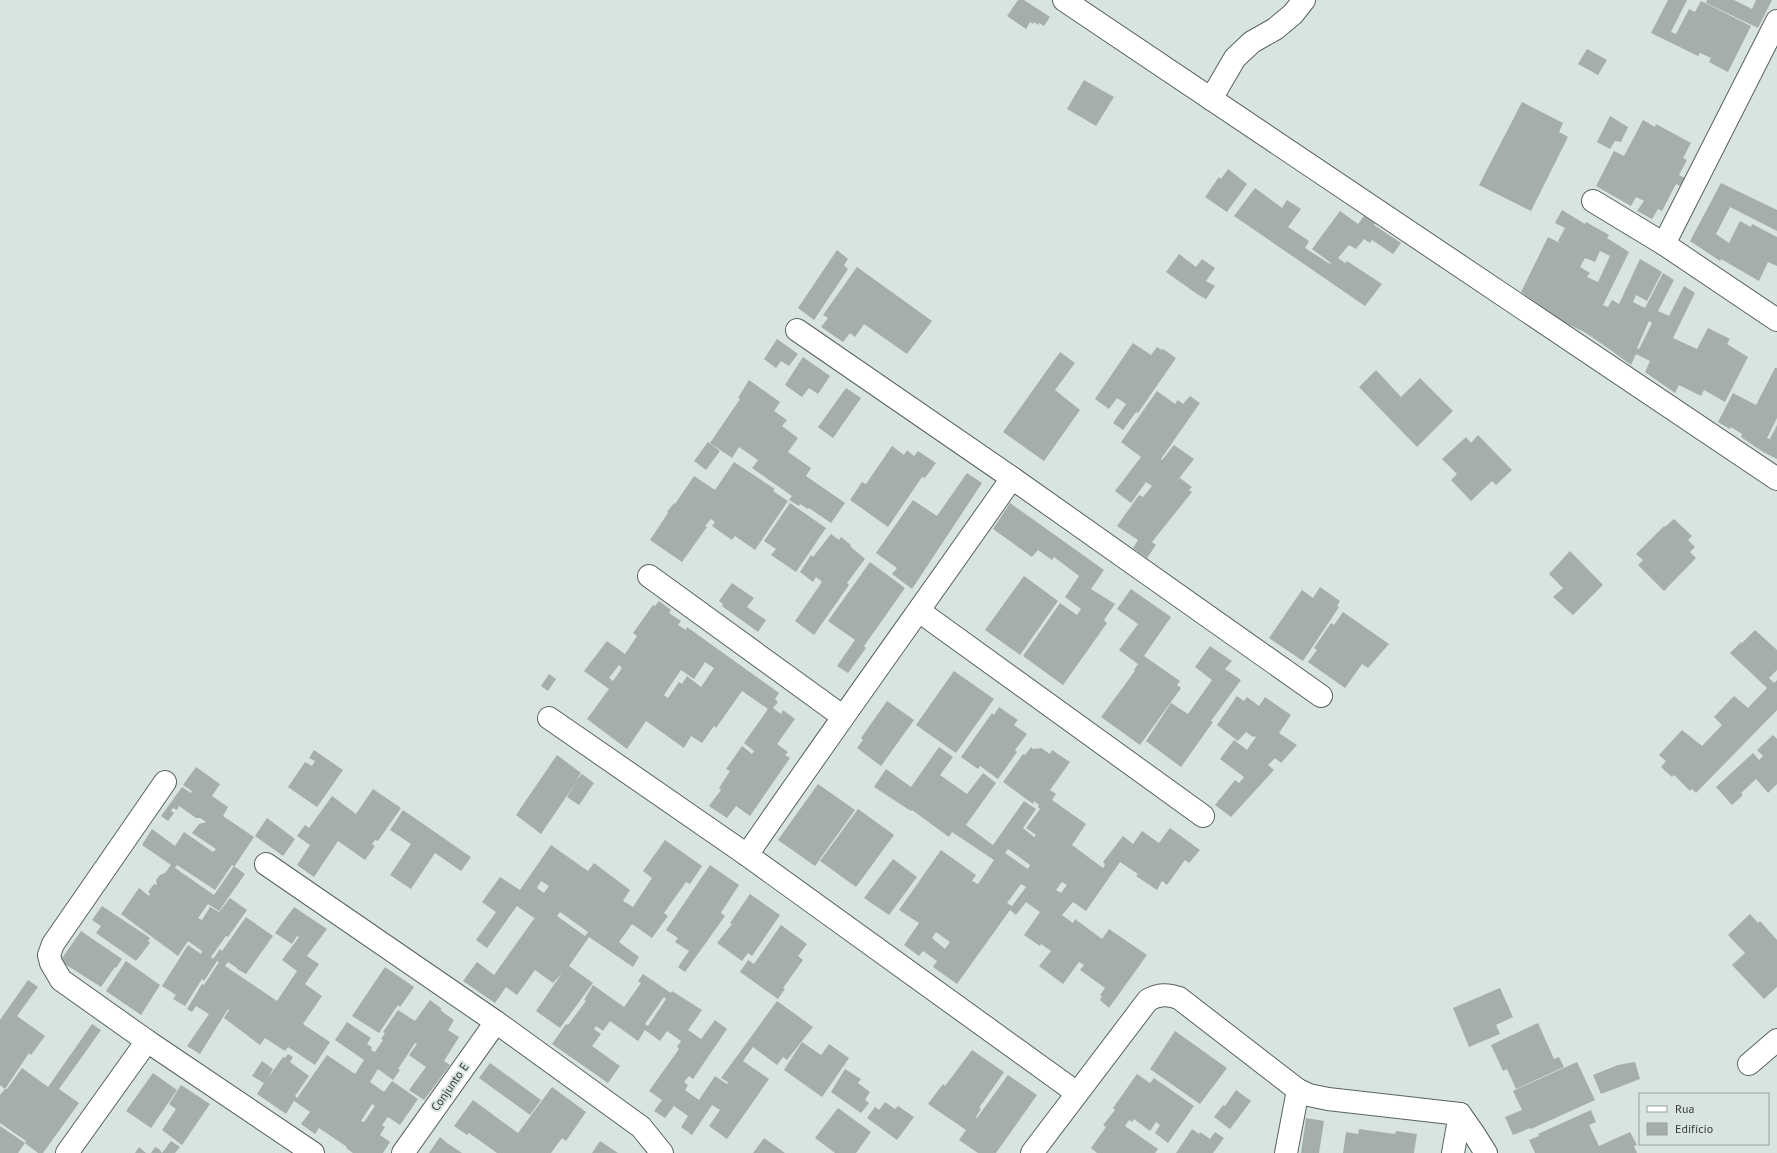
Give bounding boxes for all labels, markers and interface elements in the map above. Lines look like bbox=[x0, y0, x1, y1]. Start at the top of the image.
street label: Conjunto E bbox=[427, 1060, 472, 1114]
legend bbox=[1639, 1093, 1769, 1145]
text: Rua bbox=[1675, 1101, 1694, 1116]
text: Edifício bbox=[1675, 1121, 1713, 1136]

